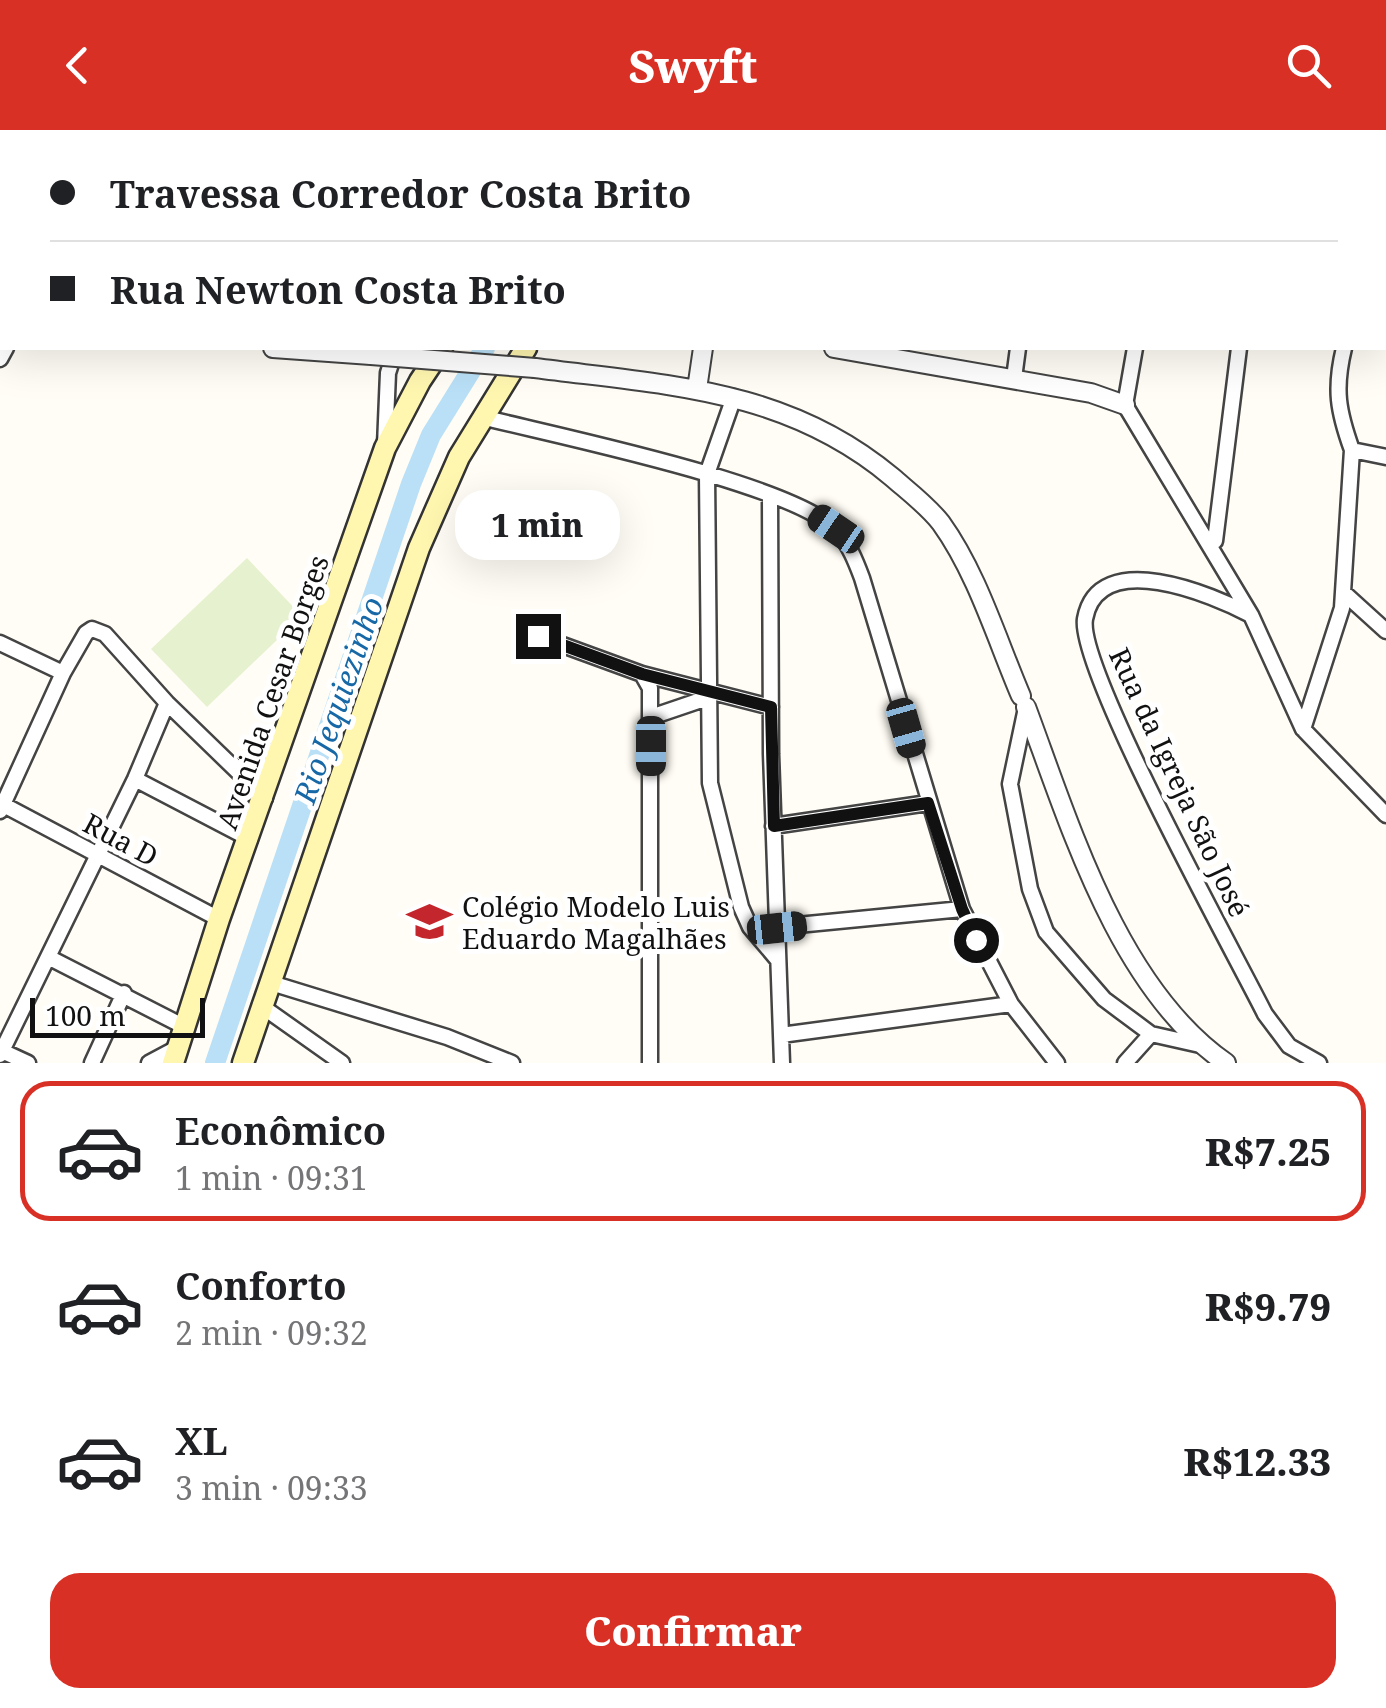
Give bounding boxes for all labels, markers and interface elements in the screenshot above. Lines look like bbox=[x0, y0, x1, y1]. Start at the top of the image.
text: Swyft bbox=[628, 35, 758, 96]
icon: back bbox=[50, 38, 105, 93]
icon: search bbox=[1281, 38, 1336, 93]
text: Travessa Corredor Costa Brito bbox=[110, 167, 691, 219]
text: Rua Newton Costa Brito bbox=[110, 263, 566, 315]
callout: 1 min bbox=[456, 491, 620, 561]
car bbox=[803, 500, 869, 558]
text: 1 min bbox=[492, 503, 583, 546]
street label: Avenida Cesar Borges bbox=[207, 550, 337, 834]
water label: Rio Jequiezinho bbox=[283, 591, 393, 810]
route end bbox=[516, 614, 561, 659]
street label: Rua da Igreja São José bbox=[1101, 641, 1259, 923]
car bbox=[883, 695, 929, 761]
car bbox=[636, 716, 666, 776]
street label: Rua D bbox=[77, 804, 165, 874]
place label: Colégio Modelo Luis Eduardo Magalhães bbox=[462, 887, 730, 957]
school or university icon: Colégio Modelo Luis Eduardo Magalhães bbox=[405, 898, 453, 946]
car bbox=[746, 910, 808, 946]
route start bbox=[954, 918, 999, 963]
scale bar bbox=[30, 993, 205, 1038]
text: 100 m bbox=[45, 996, 126, 1034]
text: Econômico bbox=[175, 1104, 386, 1156]
icon: car bbox=[55, 1106, 145, 1196]
text: R$7.25 bbox=[1205, 1125, 1331, 1177]
text: 1 min · 09:31 bbox=[175, 1156, 368, 1199]
text: Conforto bbox=[175, 1259, 347, 1311]
icon: car bbox=[55, 1261, 145, 1351]
text: R$9.79 bbox=[1205, 1280, 1331, 1332]
text: 2 min · 09:32 bbox=[175, 1311, 368, 1354]
text: XL bbox=[175, 1414, 228, 1466]
icon: car bbox=[55, 1416, 145, 1506]
text: R$12.33 bbox=[1183, 1435, 1331, 1487]
text: 3 min · 09:33 bbox=[175, 1466, 368, 1509]
button: Confirmar bbox=[50, 1573, 1336, 1688]

